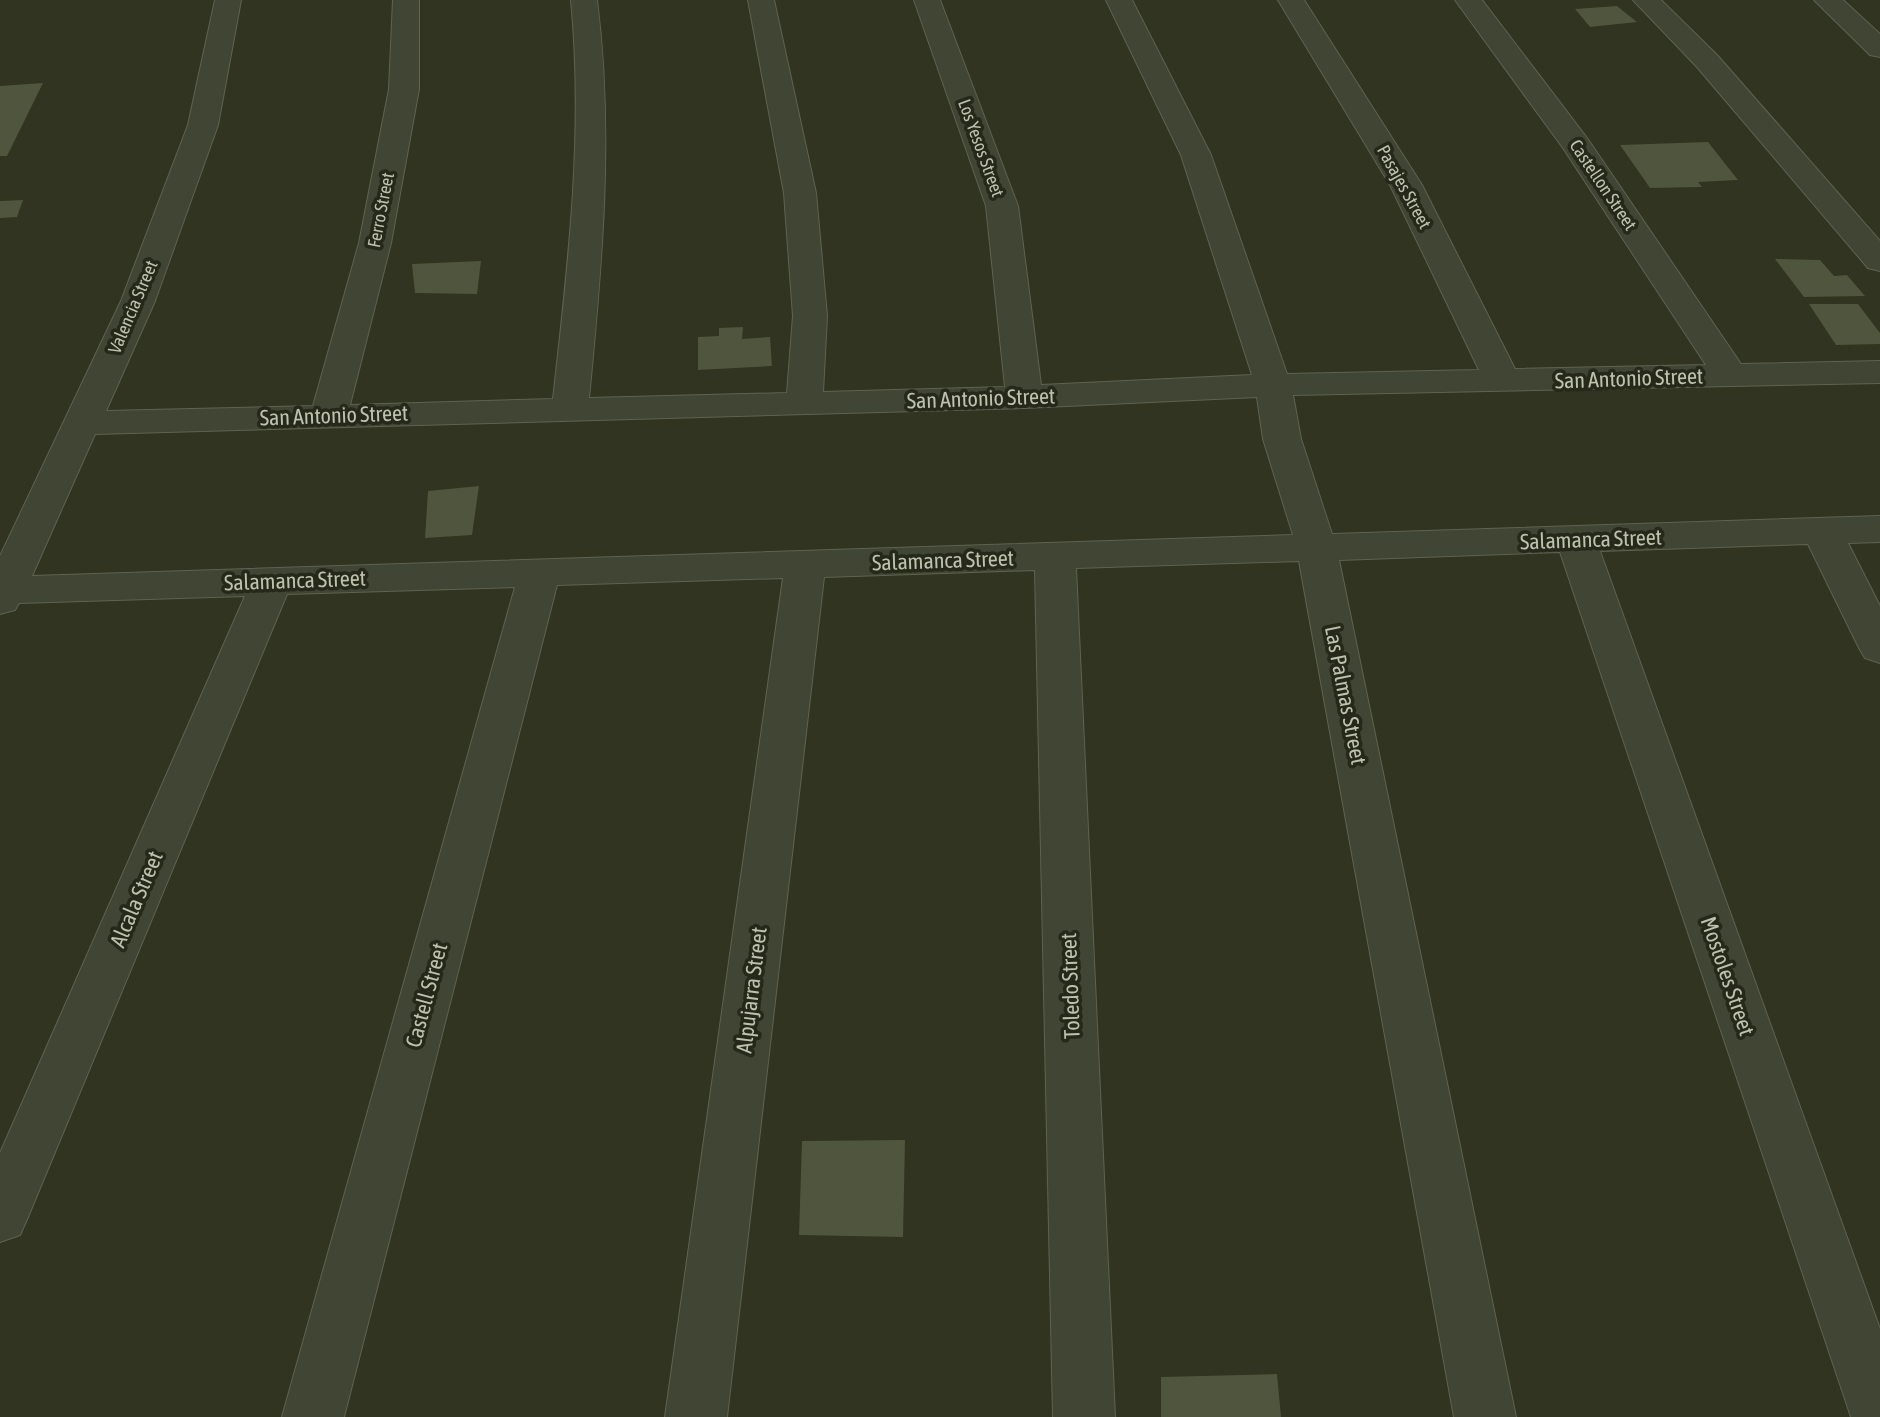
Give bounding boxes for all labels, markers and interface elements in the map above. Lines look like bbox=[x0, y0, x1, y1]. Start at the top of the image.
street label: Los Yesos Street bbox=[954, 96, 1009, 200]
street label: Castellon Street bbox=[1565, 136, 1641, 234]
street label: Pasajes Street bbox=[1373, 141, 1436, 232]
street label: Ferro Street bbox=[363, 171, 398, 249]
street label: Valencia Street bbox=[103, 257, 162, 357]
street label: San Antonio Street bbox=[1554, 362, 1704, 394]
street label: San Antonio Street bbox=[906, 382, 1056, 414]
street label: San Antonio Street bbox=[259, 399, 409, 431]
street label: Salamanca Street bbox=[1520, 524, 1662, 554]
street label: Salamanca Street bbox=[872, 545, 1014, 575]
street label: Salamanca Street bbox=[224, 565, 366, 595]
street label: Las Palmas Street bbox=[1320, 623, 1372, 767]
street label: Alcala Street bbox=[104, 847, 168, 951]
street label: Mostoles Street bbox=[1696, 913, 1760, 1039]
street label: Alpujarra Street bbox=[730, 925, 772, 1055]
street label: Toledo Street bbox=[1055, 932, 1085, 1040]
street label: Castell Street bbox=[400, 940, 452, 1050]

